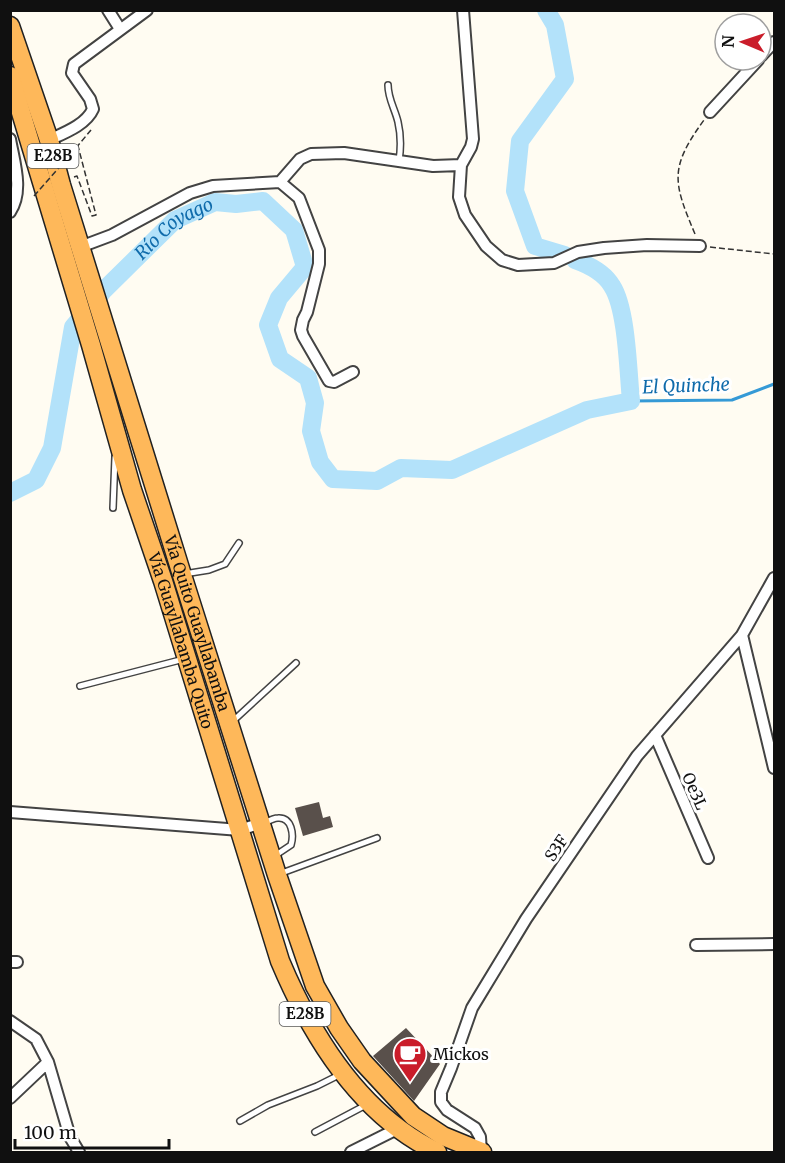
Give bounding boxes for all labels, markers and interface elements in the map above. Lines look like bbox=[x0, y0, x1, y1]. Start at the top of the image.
north arrow bbox=[713, 12, 773, 72]
text: N bbox=[718, 34, 738, 48]
road number: E28B bbox=[28, 144, 78, 168]
water label: Río Coyago bbox=[130, 192, 217, 264]
water label: El Quinche bbox=[642, 372, 730, 399]
street label: Vía Quito Guayllabamba bbox=[160, 532, 235, 714]
street label: Vía Guayllabamba Quito bbox=[144, 549, 218, 731]
street label: Oe3L bbox=[678, 769, 712, 813]
street label: S3F bbox=[540, 831, 572, 865]
road number: E28B bbox=[280, 1002, 330, 1026]
cafe icon: Mickos bbox=[392, 1036, 428, 1083]
place label: Mickos bbox=[433, 1044, 489, 1064]
scale bar bbox=[15, 1112, 170, 1150]
text: 100 m bbox=[24, 1121, 77, 1144]

